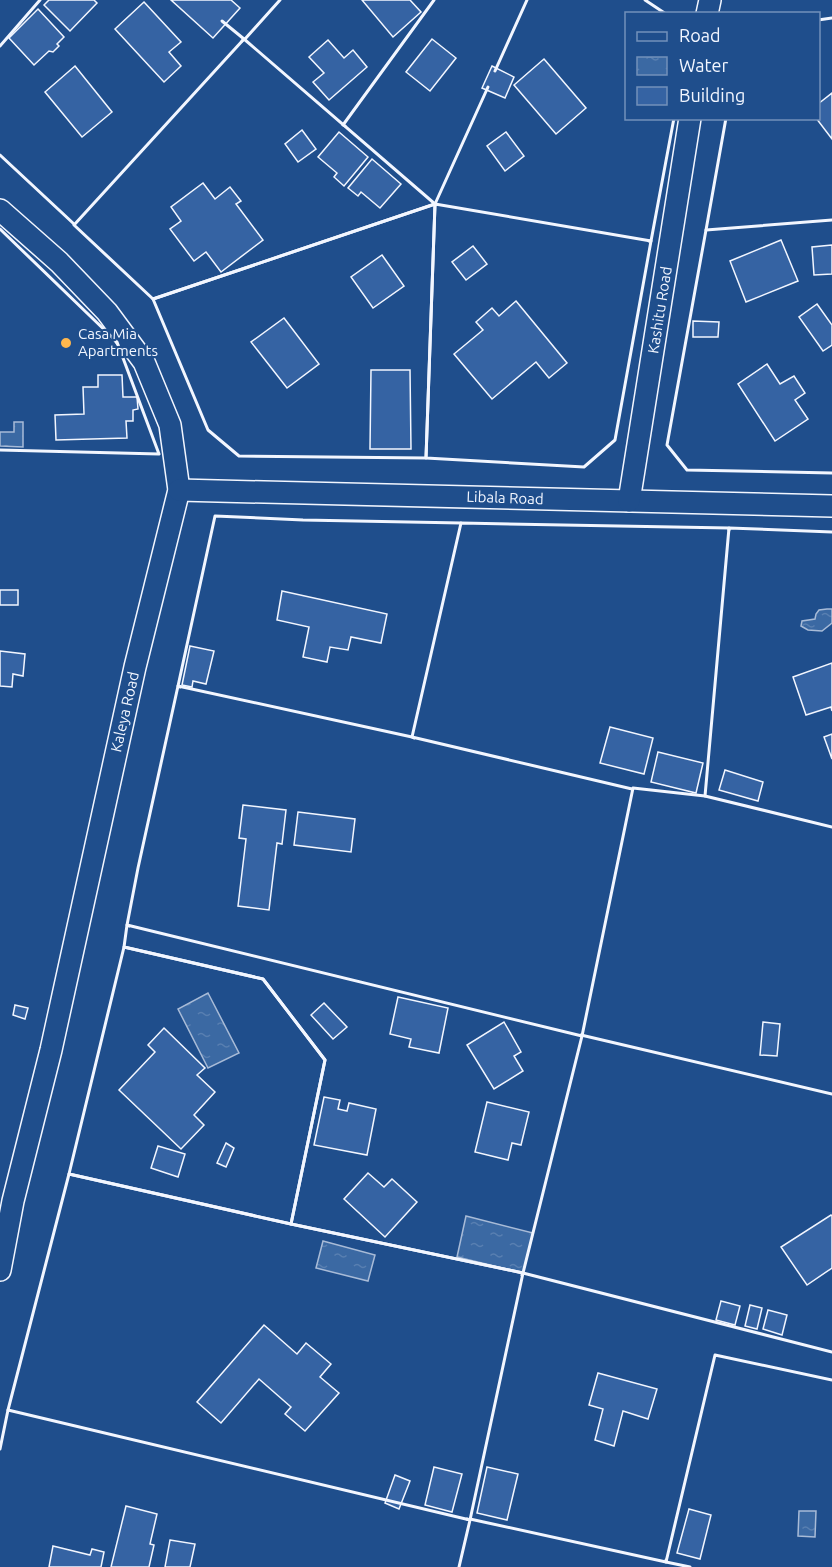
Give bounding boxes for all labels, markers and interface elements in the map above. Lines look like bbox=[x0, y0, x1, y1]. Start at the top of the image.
legend bbox=[625, 12, 820, 120]
text: Road bbox=[679, 25, 721, 45]
text: Water bbox=[679, 55, 729, 75]
text: Building bbox=[679, 85, 745, 105]
street label: Kashitu Road bbox=[644, 265, 675, 355]
place label: Casa Mia Apartments bbox=[78, 325, 158, 359]
marker: Casa Mia Apartments bbox=[59, 336, 73, 350]
street label: Libala Road bbox=[466, 488, 544, 507]
street label: Kaleya Road bbox=[107, 670, 142, 754]

